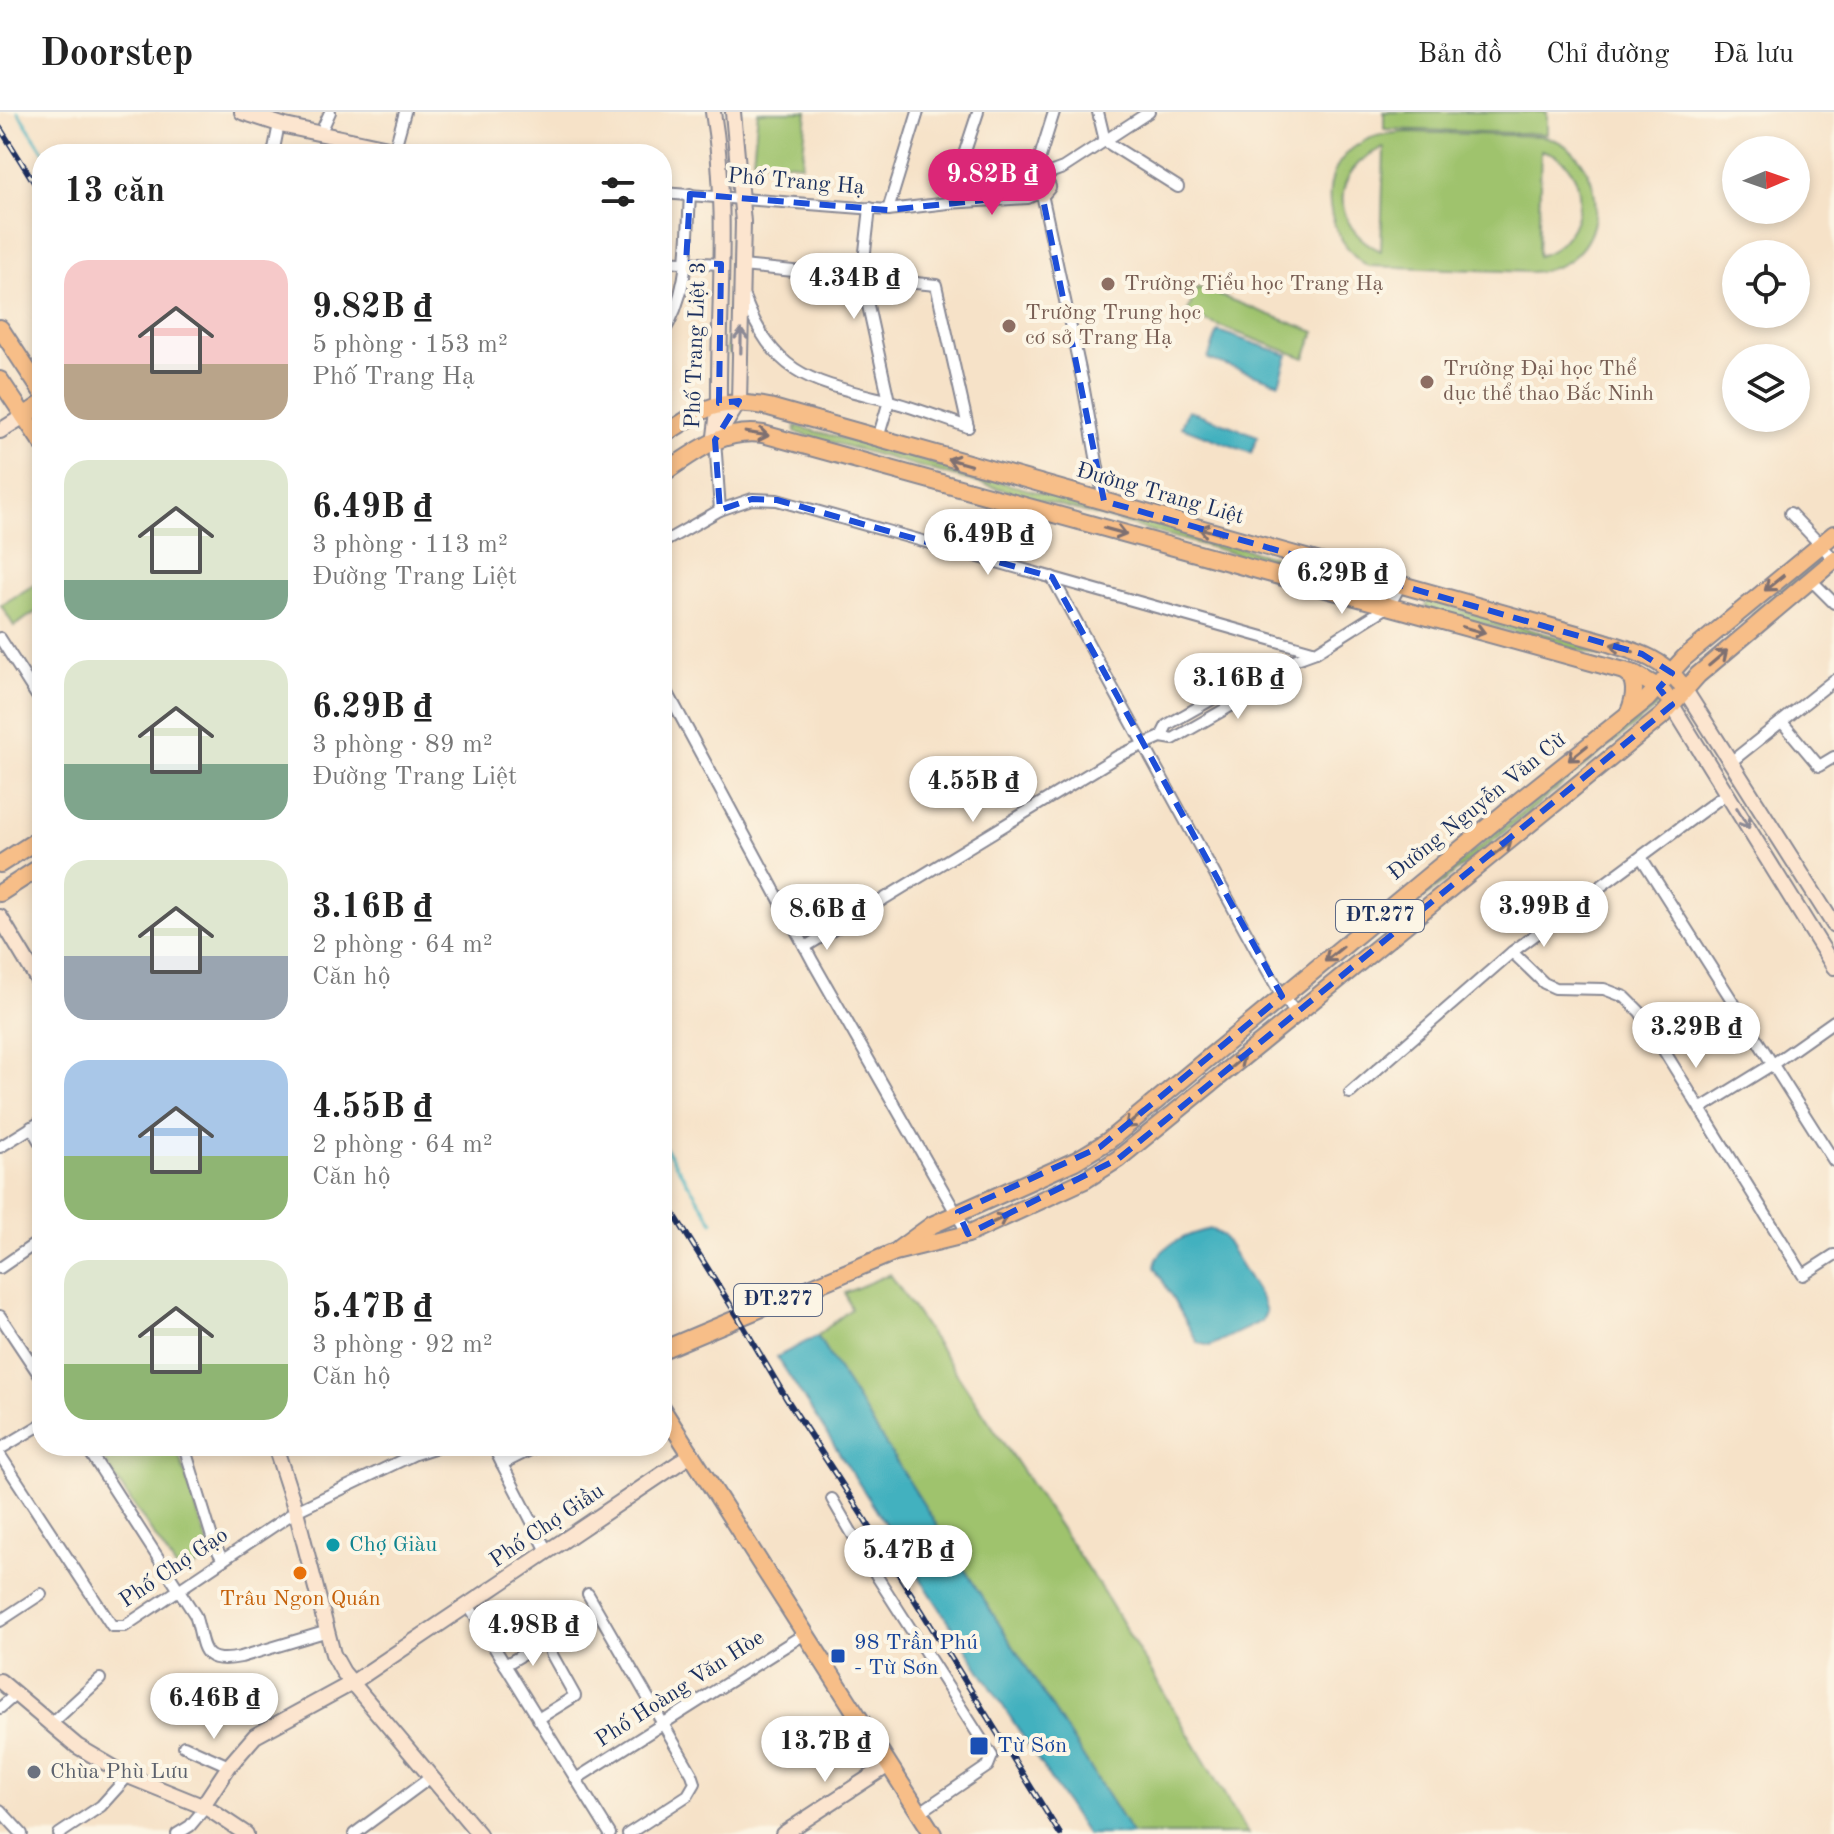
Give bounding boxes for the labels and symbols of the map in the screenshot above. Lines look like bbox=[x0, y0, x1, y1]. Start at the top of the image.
north arrow bbox=[1722, 136, 1810, 224]
pin: 9.82B ₫ bbox=[918, 149, 1066, 217]
street label: Phố Trang Hạ bbox=[726, 165, 866, 199]
pin: 4.34B ₫ bbox=[780, 253, 928, 321]
street label: Phố Trang Liệt 3 bbox=[682, 261, 710, 429]
place label: Trường Tiểu học Trang Hạ bbox=[1124, 272, 1383, 295]
marker: Trường Tiểu học Trang Hạ bbox=[1099, 275, 1117, 293]
place label: Trường Trung học cơ sở Trang Hạ bbox=[1025, 302, 1201, 349]
marker: Trường Trung học cơ sở Trang Hạ bbox=[1000, 317, 1018, 335]
one-way arrow bbox=[733, 328, 749, 355]
place label: Trường Đại học Thể dục thể thao Bắc Ninh bbox=[1443, 357, 1654, 405]
marker: Trường Đại học Thể dục thể thao Bắc Ninh bbox=[1418, 373, 1436, 391]
one-way arrow bbox=[743, 427, 769, 442]
one-way arrow bbox=[947, 453, 973, 468]
street label: Đường Trang Liệt bbox=[1074, 460, 1246, 528]
pin: 6.49B ₫ bbox=[914, 509, 1062, 577]
one-way arrow bbox=[1198, 522, 1224, 537]
one-way arrow bbox=[1102, 524, 1128, 539]
pin: 6.29B ₫ bbox=[1268, 548, 1416, 616]
one-way arrow bbox=[1764, 574, 1785, 592]
one-way arrow bbox=[1461, 623, 1487, 638]
one-way arrow bbox=[1609, 639, 1634, 654]
one-way arrow bbox=[1707, 649, 1728, 667]
pin: 3.16B ₫ bbox=[1164, 653, 1312, 721]
street label: Đường Nguyễn Văn Cừ bbox=[1384, 728, 1570, 885]
one-way arrow bbox=[1568, 744, 1589, 762]
pin: 4.55B ₫ bbox=[899, 756, 1047, 824]
one-way arrow bbox=[1735, 807, 1751, 829]
one-way arrow bbox=[1491, 839, 1512, 857]
pin: 3.99B ₫ bbox=[1470, 881, 1618, 949]
pin: 8.6B ₫ bbox=[762, 884, 892, 952]
road number: ĐT.277 bbox=[1336, 900, 1424, 932]
one-way arrow bbox=[1324, 945, 1345, 963]
pin: 3.29B ₫ bbox=[1622, 1002, 1770, 1070]
one-way arrow bbox=[1224, 1055, 1245, 1073]
one-way arrow bbox=[1124, 1111, 1144, 1129]
one-way arrow bbox=[984, 1213, 1008, 1228]
road number: ĐT.277 bbox=[734, 1284, 822, 1316]
street label: Phố Chợ Giầu bbox=[485, 1479, 608, 1572]
street label: Phố Chợ Gạo bbox=[116, 1524, 232, 1612]
pin: 5.47B ₫ bbox=[834, 1525, 982, 1593]
place label: Chợ Giàu bbox=[349, 1534, 437, 1556]
marker: Chợ Giàu bbox=[324, 1536, 342, 1554]
marker: Trâu Ngon Quán bbox=[291, 1564, 309, 1582]
place label: Trâu Ngon Quán bbox=[219, 1588, 381, 1610]
pin: 4.98B ₫ bbox=[459, 1600, 607, 1668]
street label: Phố Hoàng Văn Hòe bbox=[592, 1626, 768, 1752]
place label: 98 Trần Phú - Từ Sơn bbox=[854, 1631, 978, 1679]
marker: 98 Trần Phú - Từ Sơn bbox=[829, 1647, 847, 1665]
pin: 6.46B ₫ bbox=[140, 1673, 288, 1741]
pin: 13.7B ₫ bbox=[751, 1716, 899, 1784]
marker: Từ Sơn bbox=[968, 1735, 990, 1757]
place label: Từ Sơn bbox=[997, 1735, 1067, 1757]
place label: Chùa Phù Lưu bbox=[50, 1761, 189, 1783]
marker: Chùa Phù Lưu bbox=[25, 1763, 43, 1781]

